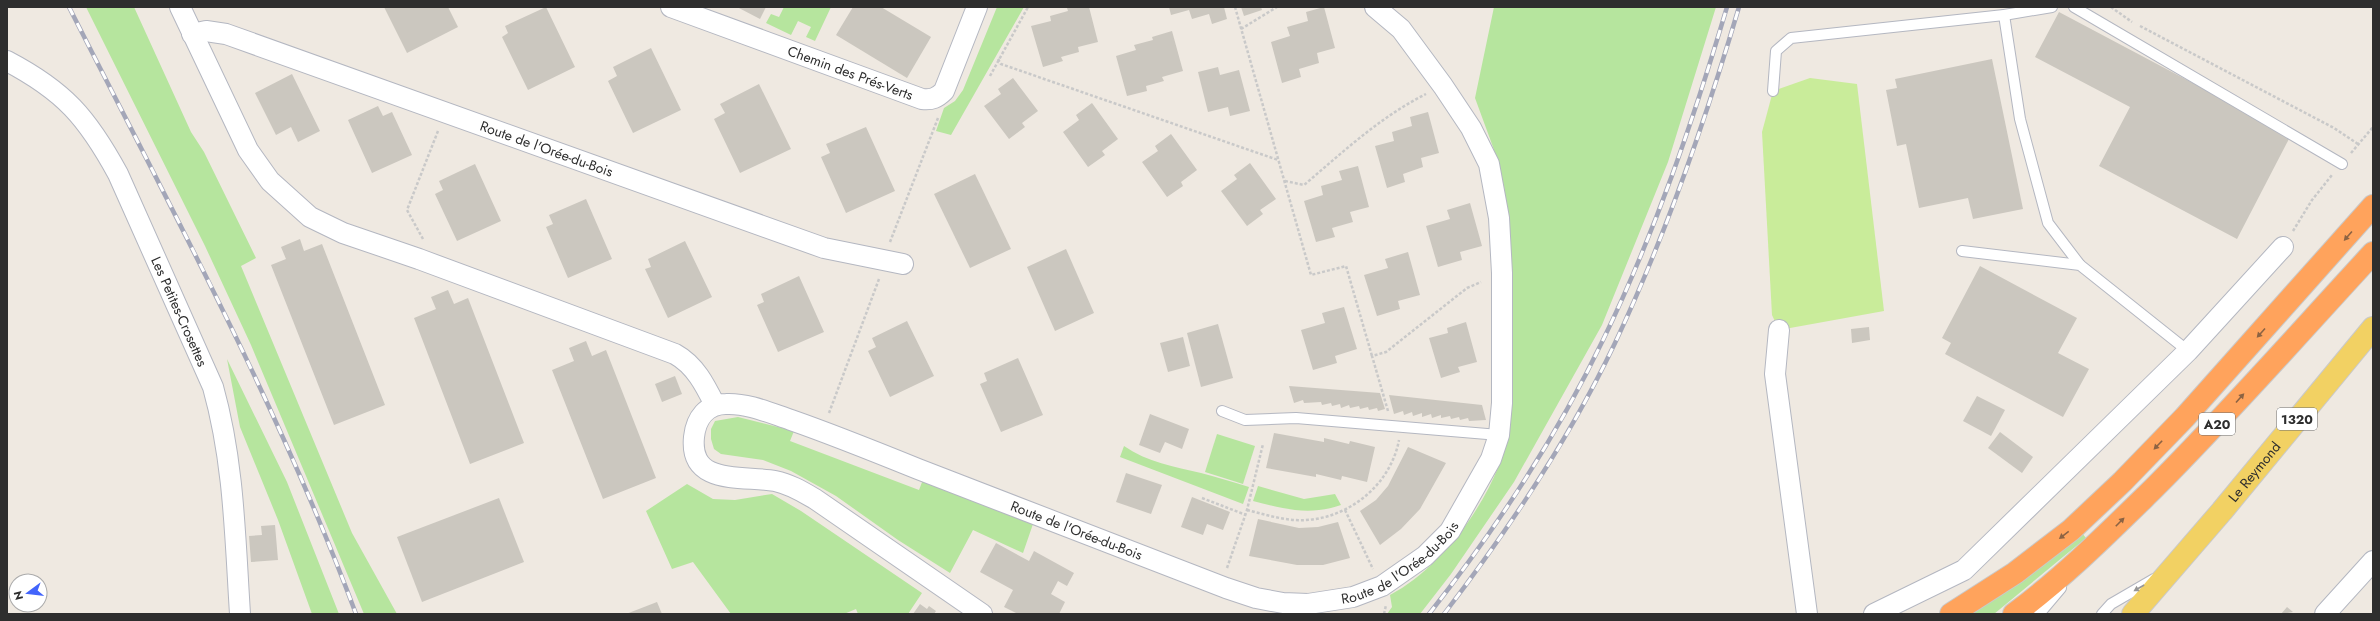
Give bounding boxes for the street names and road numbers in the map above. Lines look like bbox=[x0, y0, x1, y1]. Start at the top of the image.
street label: Chemin des Prés-Verts bbox=[785, 41, 916, 105]
street label: Route de l'Orée-du-Bois bbox=[477, 116, 616, 182]
street label: Les Petites-Crosettes bbox=[146, 253, 213, 370]
road number: 1320 bbox=[2277, 408, 2317, 430]
road number: A20 bbox=[2199, 413, 2235, 435]
street label: Le Reymond bbox=[2224, 437, 2285, 506]
street label: Route de l'Orée-du-Bois bbox=[1008, 496, 1146, 565]
street label: Route de l'Orée-du-Bois bbox=[1340, 518, 1463, 609]

